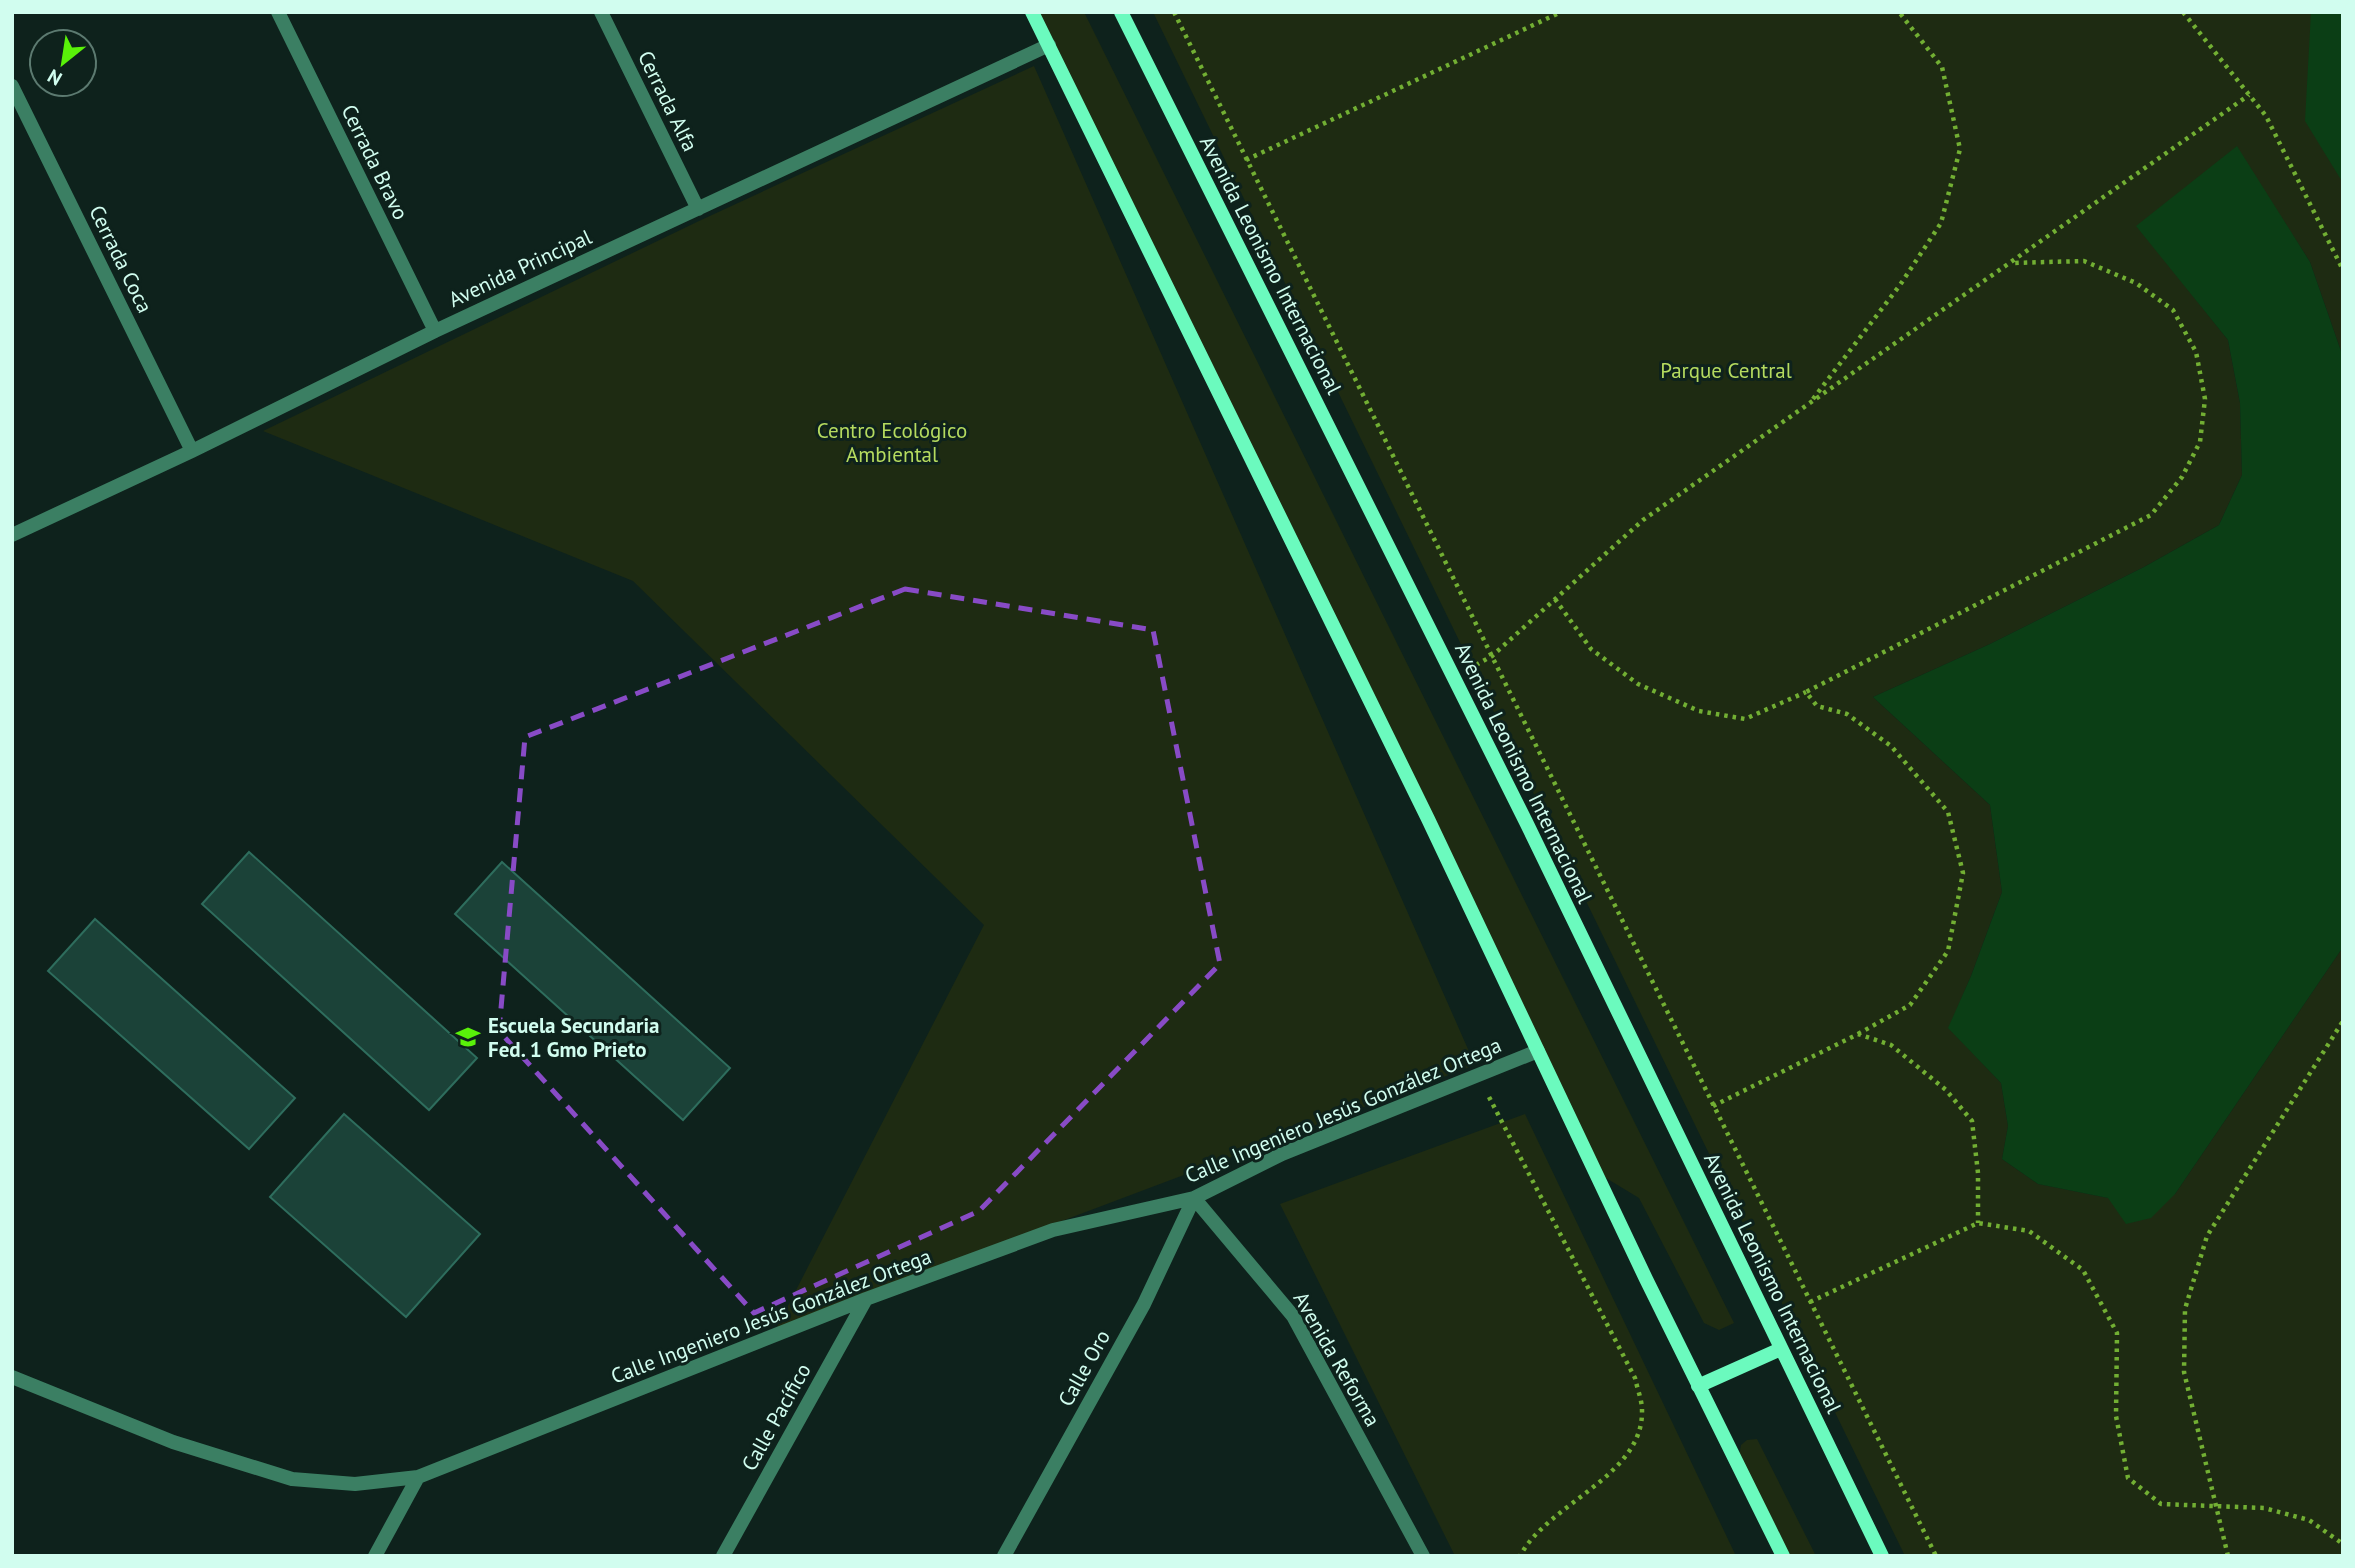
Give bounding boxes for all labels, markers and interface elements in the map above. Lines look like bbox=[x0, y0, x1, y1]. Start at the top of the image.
north arrow bbox=[28, 28, 98, 98]
street label: Cerrada Alfa bbox=[632, 46, 704, 156]
text: N bbox=[43, 64, 66, 91]
street label: Cerrada Bravo bbox=[335, 100, 415, 224]
street label: Avenida Leonismo Internacional bbox=[1194, 131, 1348, 399]
street label: Cerrada Coca bbox=[83, 201, 159, 317]
street label: Avenida Principal bbox=[444, 223, 596, 313]
park label: Parque Central bbox=[1660, 357, 1792, 384]
park label: Centro Ecológico Ambiental bbox=[817, 417, 967, 468]
street label: Avenida Leonismo Internacional bbox=[1449, 638, 1599, 908]
place label: Escuela Secundaria Fed. 1 Gmo Prieto bbox=[488, 1012, 660, 1063]
school or university icon: Escuela Secundaria Fed. 1 Gmo Prieto bbox=[454, 1023, 482, 1051]
street label: Calle Ingeniero Jesús González Ortega bbox=[1181, 1031, 1505, 1189]
street label: Avenida Leonismo Internacional bbox=[1698, 1148, 1848, 1418]
street label: Calle Ingeniero Jesús González Ortega bbox=[607, 1242, 935, 1390]
street label: Avenida Reforma bbox=[1288, 1287, 1386, 1431]
street label: Calle Oro bbox=[1052, 1325, 1116, 1411]
street label: Calle Pacífico bbox=[735, 1359, 817, 1475]

